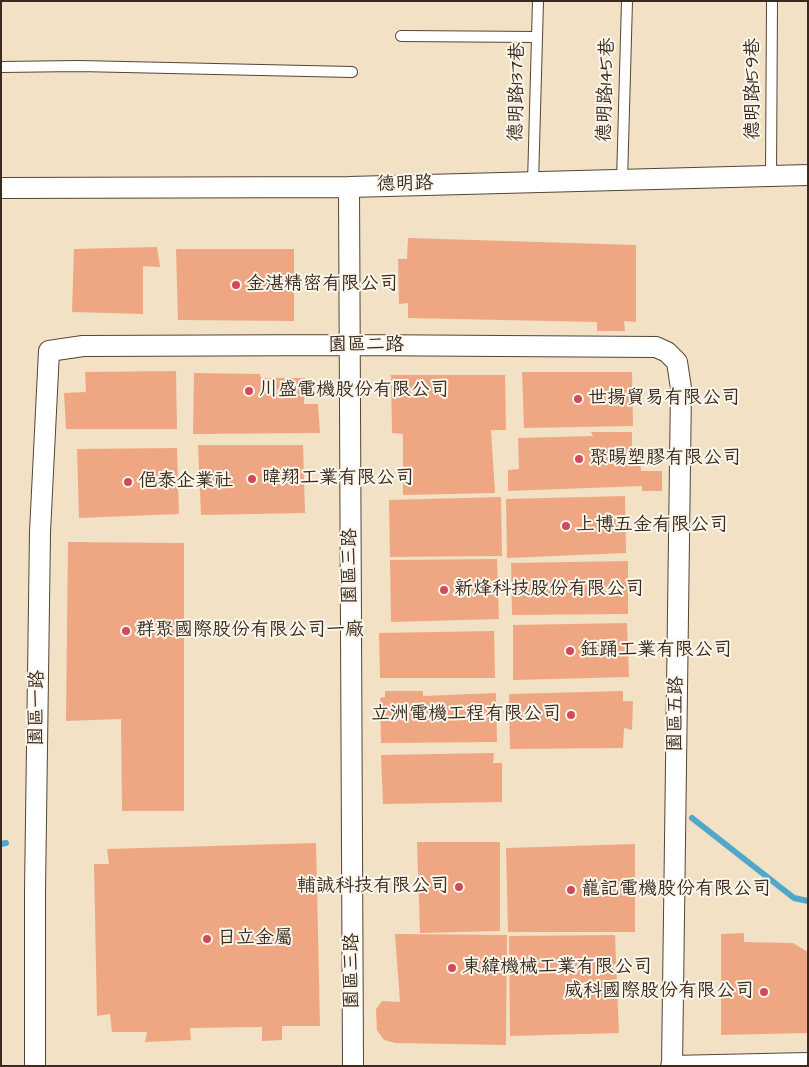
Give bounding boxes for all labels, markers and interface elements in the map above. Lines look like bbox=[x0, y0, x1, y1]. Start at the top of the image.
street label: 德明路145巷 bbox=[594, 37, 620, 143]
street label: 德明路159巷 bbox=[743, 38, 765, 140]
street label: 德明路137巷 bbox=[506, 42, 530, 142]
street label: 德明路 bbox=[376, 173, 434, 197]
place label: 金湛精密有限公司 bbox=[246, 274, 398, 296]
marker: 金湛精密有限公司 bbox=[230, 279, 242, 291]
street label: 園區二路 bbox=[328, 335, 404, 357]
place label: 川盛電機股份有限公司 bbox=[259, 380, 449, 402]
marker: 川盛電機股份有限公司 bbox=[243, 385, 255, 397]
place label: 世揚貿易有限公司 bbox=[588, 388, 740, 410]
marker: 世揚貿易有限公司 bbox=[572, 393, 584, 405]
place label: 聚暘塑膠有限公司 bbox=[589, 448, 741, 470]
marker: 聚暘塑膠有限公司 bbox=[573, 453, 585, 465]
place label: 暐翔工業有限公司 bbox=[262, 468, 414, 490]
place label: 俋泰企業社 bbox=[138, 471, 233, 493]
marker: 暐翔工業有限公司 bbox=[246, 473, 258, 485]
marker: 俋泰企業社 bbox=[122, 476, 134, 488]
place label: 上博五金有限公司 bbox=[576, 515, 728, 537]
marker: 上博五金有限公司 bbox=[560, 520, 572, 532]
street label: 園區三路 bbox=[340, 528, 362, 604]
place label: 新烽科技股份有限公司 bbox=[454, 579, 644, 601]
marker: 新烽科技股份有限公司 bbox=[438, 584, 450, 596]
place label: 群聚國際股份有限公司一廠 bbox=[136, 620, 364, 642]
marker: 群聚國際股份有限公司一廠 bbox=[120, 625, 132, 637]
place label: 鈺踊工業有限公司 bbox=[580, 640, 732, 662]
marker: 鈺踊工業有限公司 bbox=[564, 645, 576, 657]
street label: 園區一路 bbox=[26, 670, 50, 746]
street label: 園區五路 bbox=[665, 676, 689, 752]
place label: 立洲電機工程有限公司 bbox=[371, 704, 561, 726]
marker: 立洲電機工程有限公司 bbox=[565, 709, 577, 721]
place label: 輔誠科技有限公司 bbox=[297, 876, 449, 898]
place label: 巃記電機股份有限公司 bbox=[581, 879, 771, 901]
marker: 輔誠科技有限公司 bbox=[453, 881, 465, 893]
marker: 巃記電機股份有限公司 bbox=[565, 884, 577, 896]
place label: 日立金屬 bbox=[217, 928, 293, 950]
marker: 日立金屬 bbox=[201, 933, 213, 945]
street label: 園區三路 bbox=[342, 933, 364, 1009]
place label: 東緯機械工業有限公司 bbox=[462, 957, 652, 979]
marker: 東緯機械工業有限公司 bbox=[446, 962, 458, 974]
place label: 威科國際股份有限公司 bbox=[564, 981, 754, 1003]
marker: 威科國際股份有限公司 bbox=[758, 986, 770, 998]

